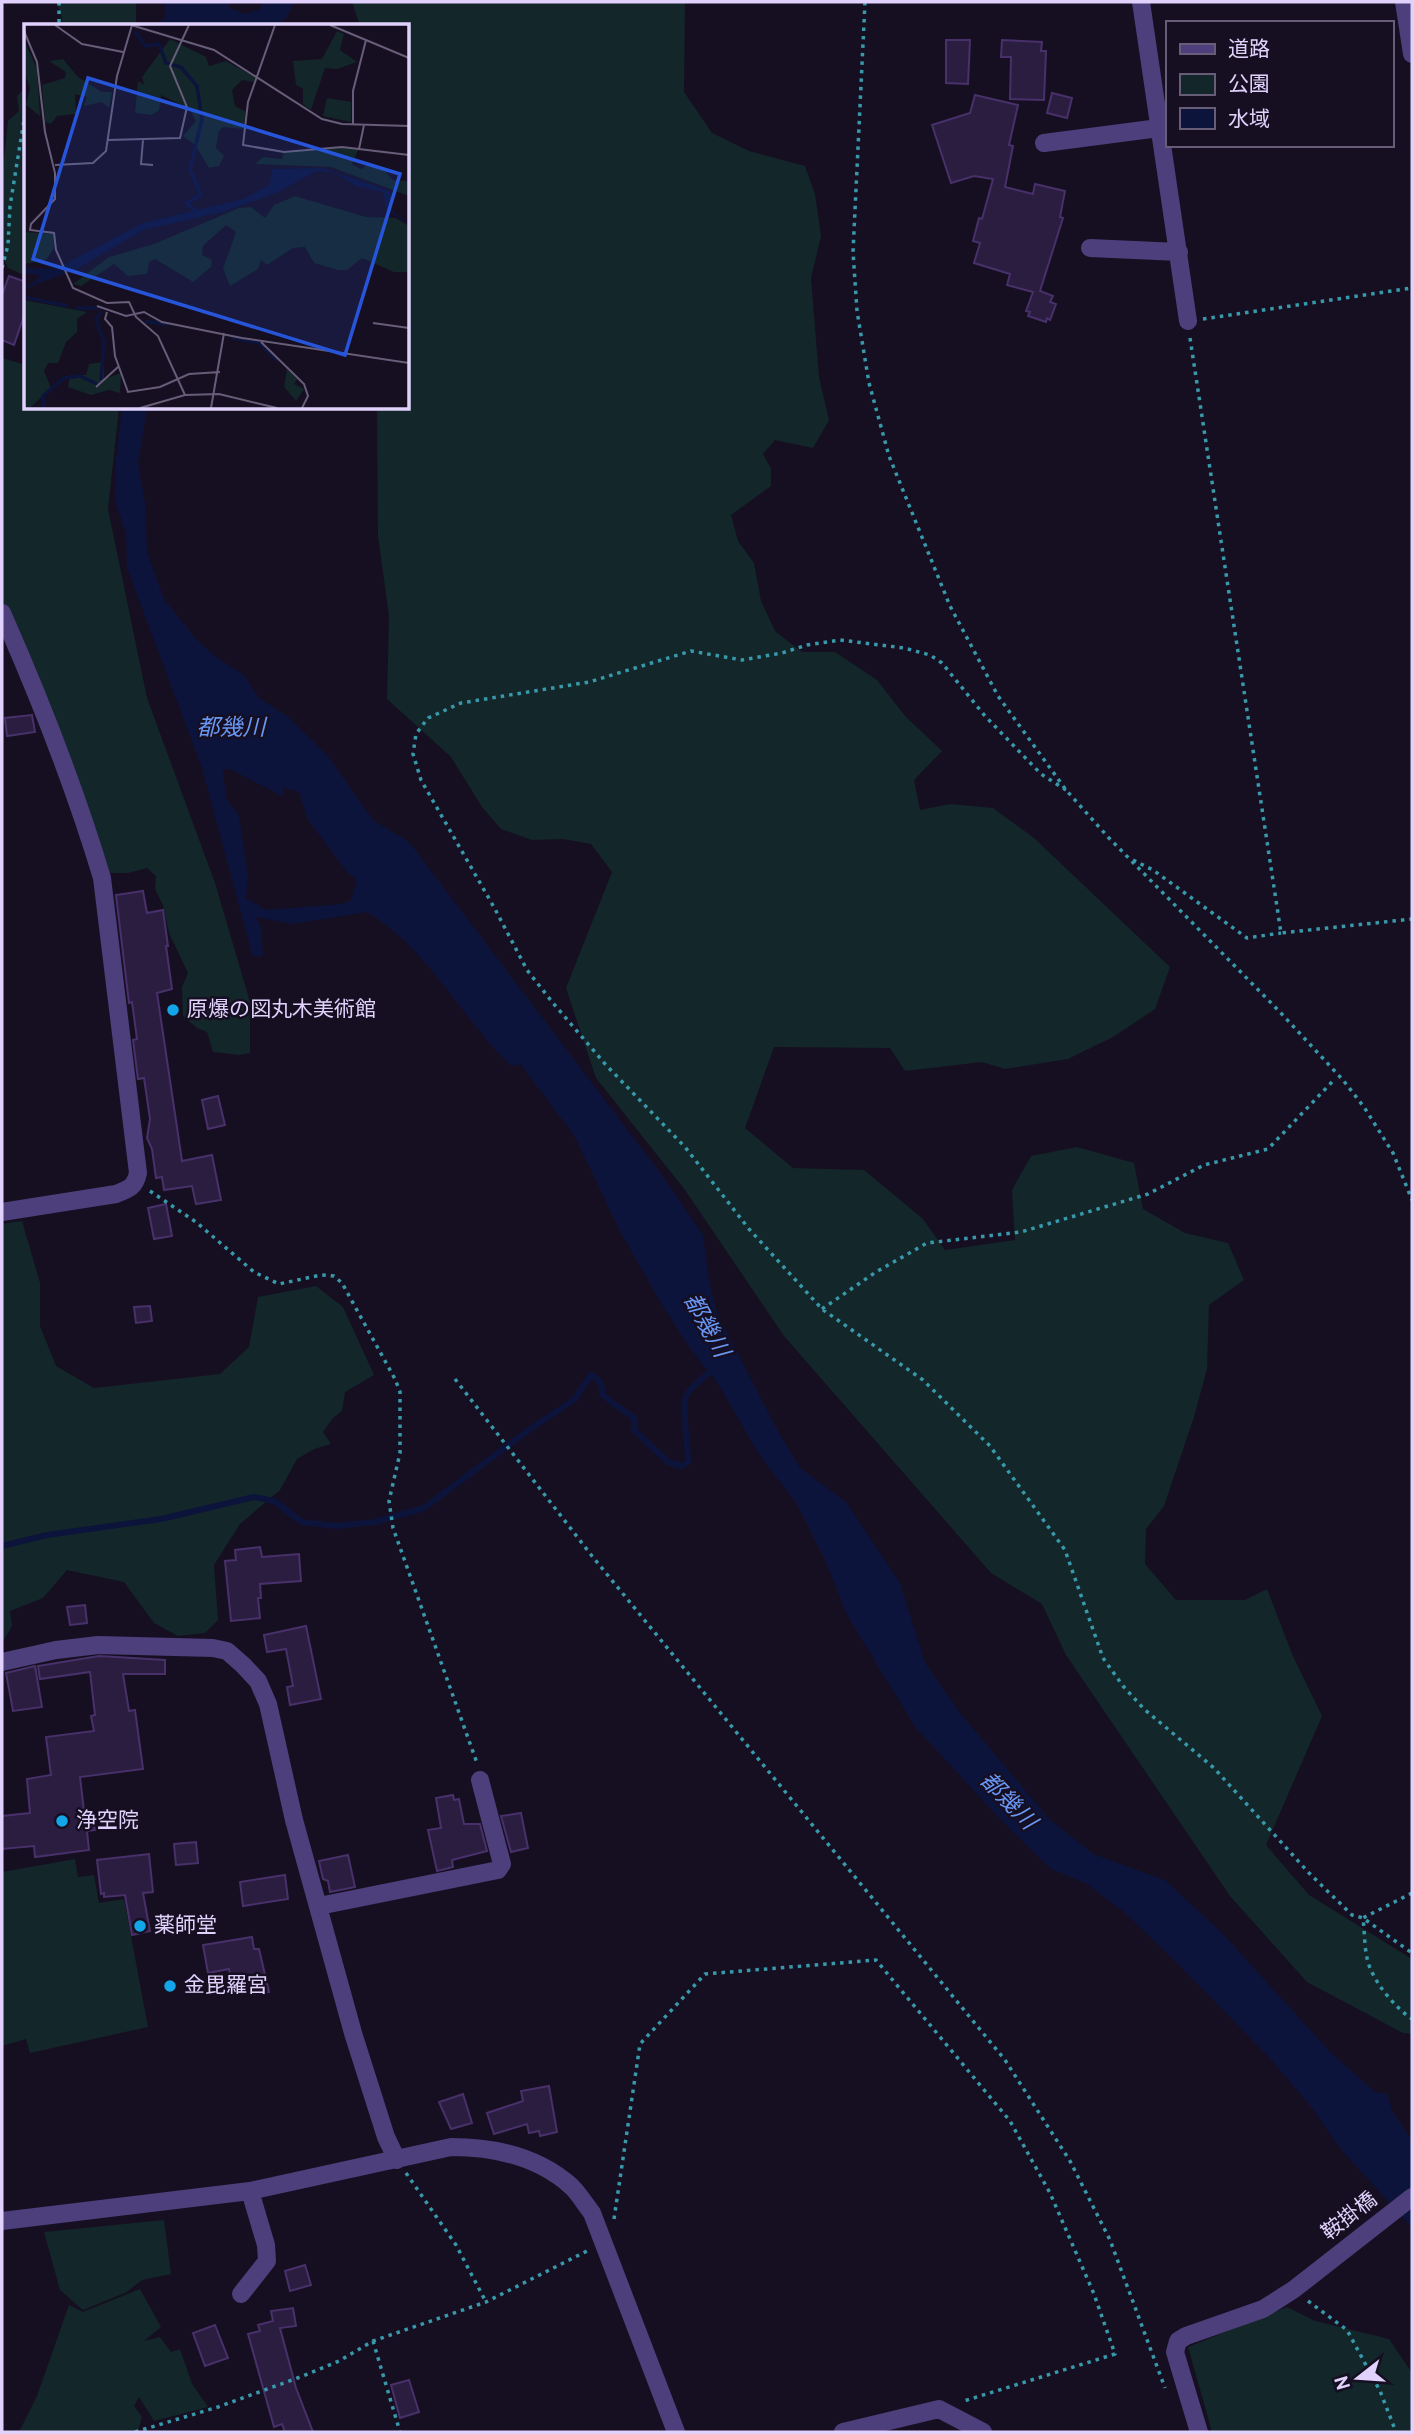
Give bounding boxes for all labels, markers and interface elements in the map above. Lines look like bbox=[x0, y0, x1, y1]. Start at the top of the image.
legend bbox=[1166, 21, 1393, 147]
inset map bbox=[24, 24, 410, 410]
text: 道路 bbox=[1228, 37, 1270, 64]
text: 公園 bbox=[1228, 72, 1270, 99]
text: 水域 bbox=[1228, 107, 1270, 134]
water label: 都幾川 bbox=[197, 715, 269, 744]
place label: 原爆の図丸木美術館 bbox=[187, 997, 376, 1024]
marker: 原爆の図丸木美術館 bbox=[165, 1002, 181, 1018]
water label: 都幾川 bbox=[676, 1289, 736, 1366]
water label: 都幾川 bbox=[973, 1767, 1043, 1839]
place label: 浄空院 bbox=[76, 1808, 139, 1835]
marker: 浄空院 bbox=[54, 1813, 70, 1829]
place label: 薬師堂 bbox=[154, 1913, 217, 1940]
marker: 薬師堂 bbox=[132, 1918, 148, 1934]
place label: 金毘羅宮 bbox=[184, 1973, 268, 2000]
marker: 金毘羅宮 bbox=[162, 1978, 178, 1994]
street label: 鞍掛橋 bbox=[1317, 2187, 1383, 2247]
north arrow bbox=[1323, 2343, 1393, 2413]
text: N bbox=[1330, 2372, 1357, 2392]

